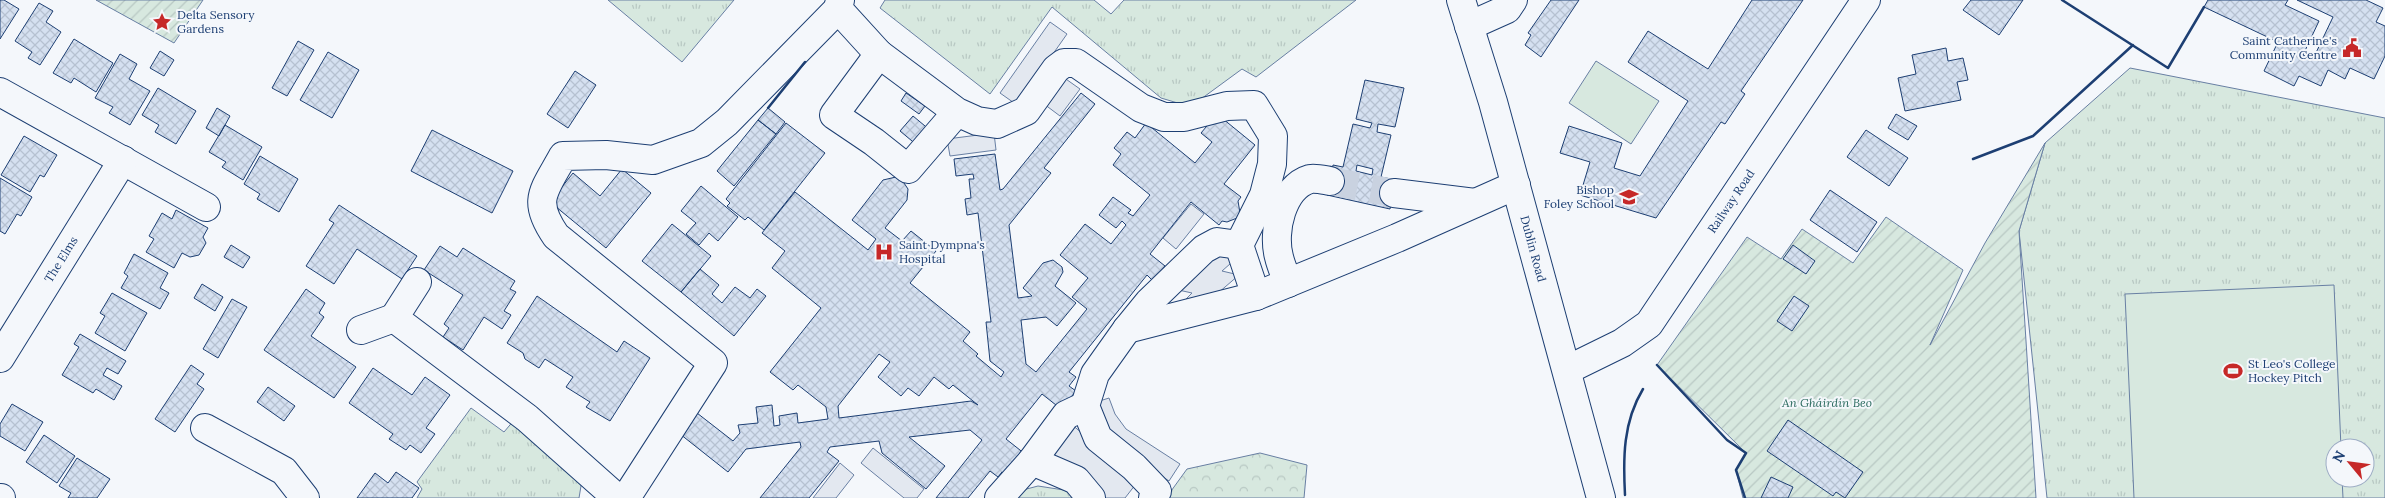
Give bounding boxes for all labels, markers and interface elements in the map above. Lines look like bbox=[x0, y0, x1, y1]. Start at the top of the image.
place label: Delta Sensory Gardens bbox=[177, 7, 255, 36]
place icon: Delta Sensory Gardens bbox=[151, 11, 173, 33]
place label: Saint Catherine's Community Centre bbox=[2230, 33, 2337, 62]
public building icon: Saint Catherine's Community Centre bbox=[2341, 37, 2363, 59]
street label: Railway Road bbox=[1704, 166, 1757, 236]
place label: Bishop Foley School bbox=[1544, 182, 1614, 211]
school or university icon: Bishop Foley School bbox=[1618, 186, 1640, 208]
street label: Dublin Road bbox=[1517, 214, 1550, 283]
street label: The Elms bbox=[41, 233, 81, 285]
place label: Saint Dympna's Hospital bbox=[899, 237, 985, 266]
hospital icon: Saint Dympna's Hospital bbox=[873, 241, 895, 263]
place label: St Leo's College Hockey Pitch bbox=[2248, 356, 2336, 385]
sports icon: St Leo's College Hockey Pitch bbox=[2222, 360, 2244, 382]
park label: An Gháirdín Beo bbox=[1781, 395, 1872, 410]
north arrow bbox=[2325, 438, 2375, 488]
text: N bbox=[2328, 447, 2349, 466]

